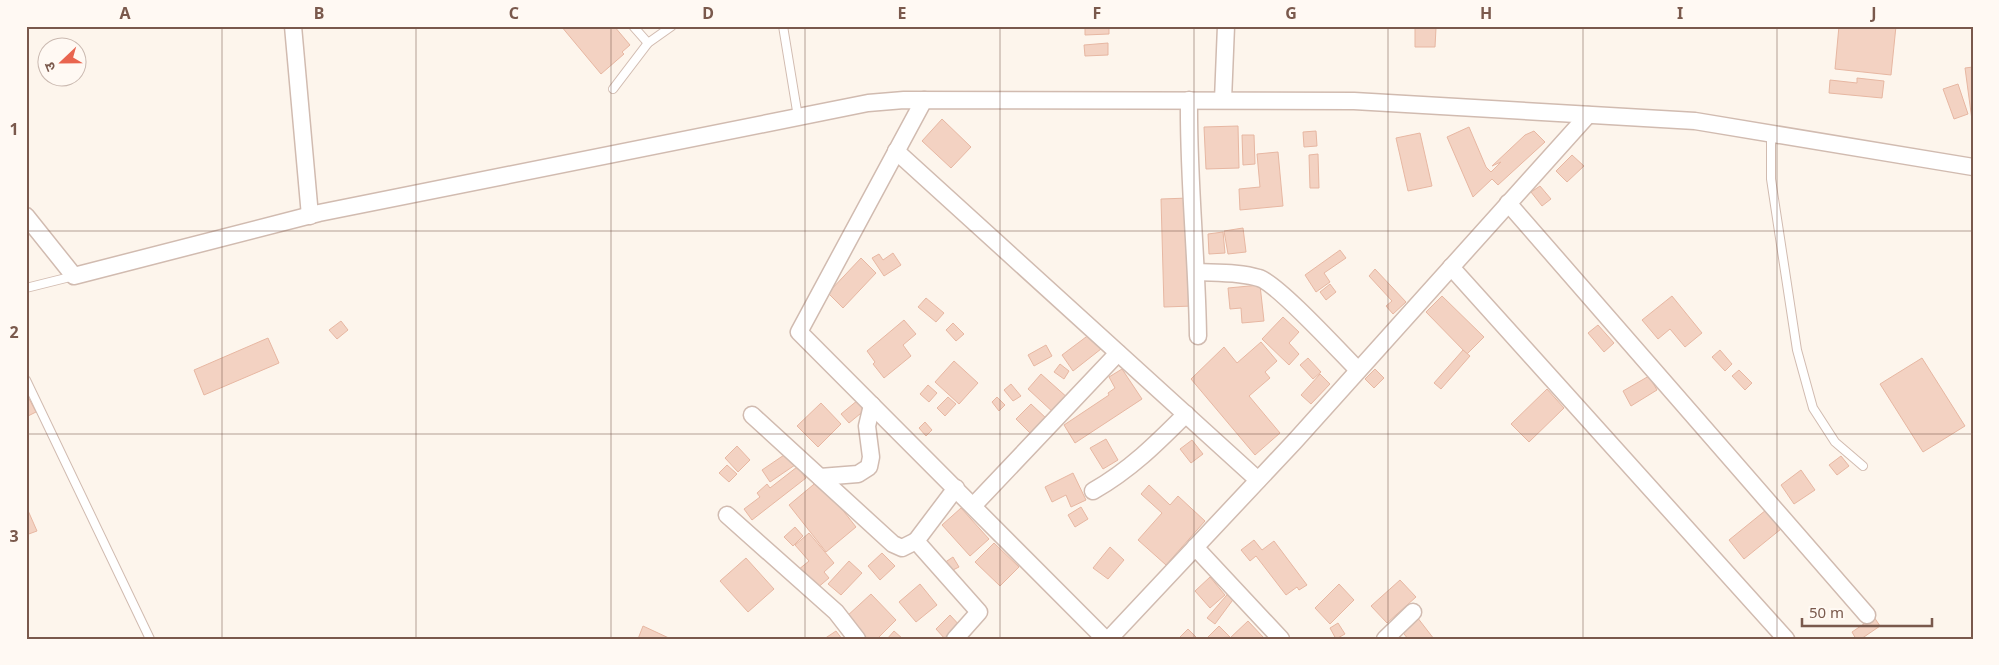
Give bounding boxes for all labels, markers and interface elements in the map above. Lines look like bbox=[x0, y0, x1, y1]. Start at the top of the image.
text: A bbox=[119, 2, 131, 24]
text: B bbox=[314, 2, 324, 24]
text: C bbox=[509, 2, 519, 24]
text: D bbox=[702, 2, 714, 24]
text: E bbox=[898, 2, 907, 24]
text: F bbox=[1093, 2, 1101, 24]
text: G bbox=[1285, 2, 1297, 24]
text: H bbox=[1480, 2, 1492, 24]
text: I bbox=[1677, 2, 1683, 24]
text: J bbox=[1869, 2, 1877, 24]
north arrow bbox=[38, 38, 88, 88]
text: उ bbox=[39, 59, 60, 74]
text: 1 bbox=[9, 118, 19, 140]
text: 2 bbox=[9, 321, 19, 343]
text: 3 bbox=[9, 525, 19, 547]
scale bar bbox=[1802, 595, 1932, 627]
text: 50 m bbox=[1809, 602, 1844, 622]

